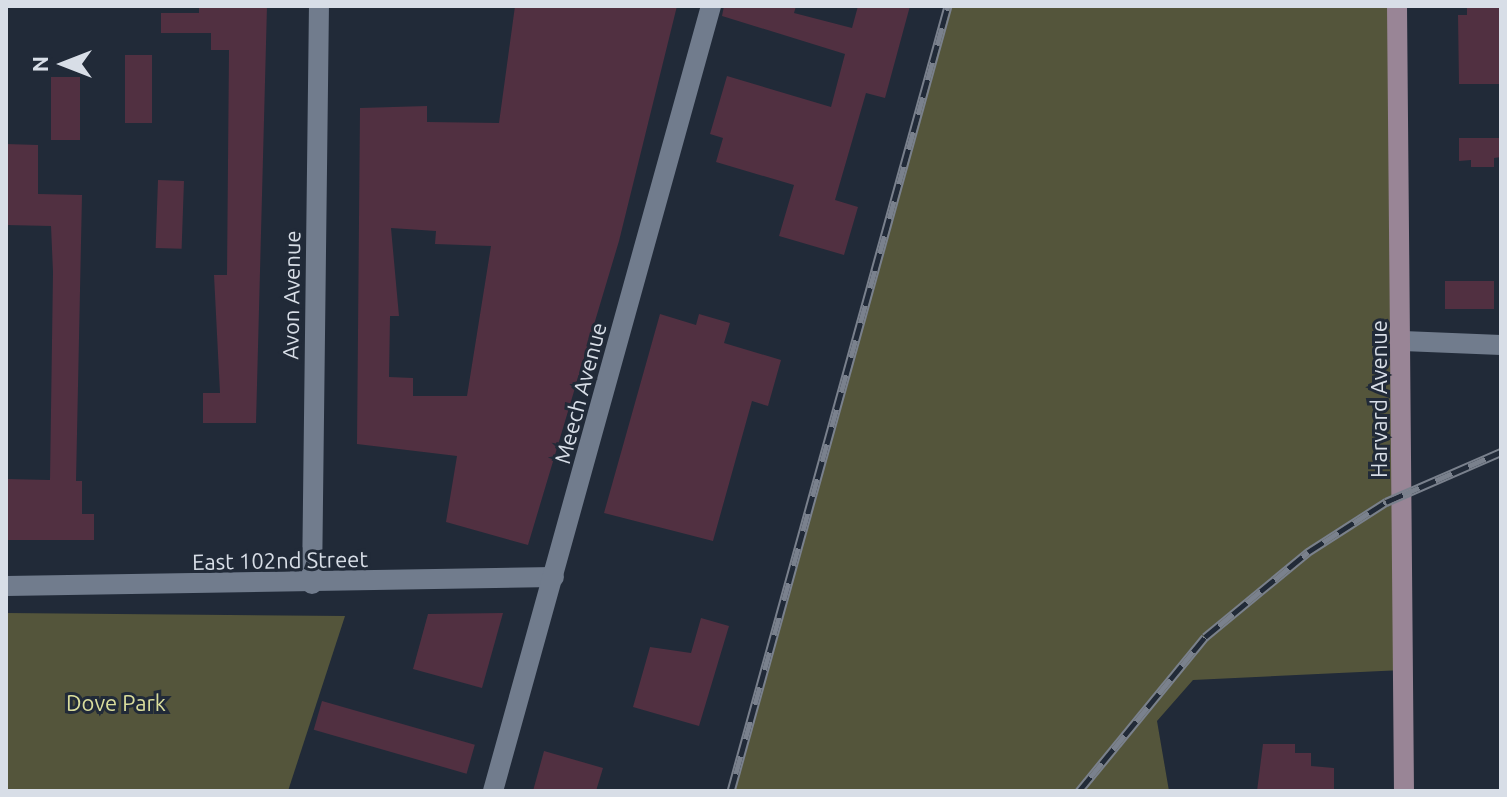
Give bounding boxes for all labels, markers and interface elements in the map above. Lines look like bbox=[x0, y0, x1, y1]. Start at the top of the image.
north arrow bbox=[24, 24, 104, 104]
text: N bbox=[27, 56, 52, 72]
street label: Avon Avenue bbox=[277, 230, 305, 360]
street label: Meech Avenue bbox=[548, 319, 612, 467]
street label: Harvard Avenue bbox=[1366, 320, 1392, 478]
street label: East 102nd Street bbox=[192, 545, 368, 575]
park label: Dove Park bbox=[66, 690, 166, 716]

